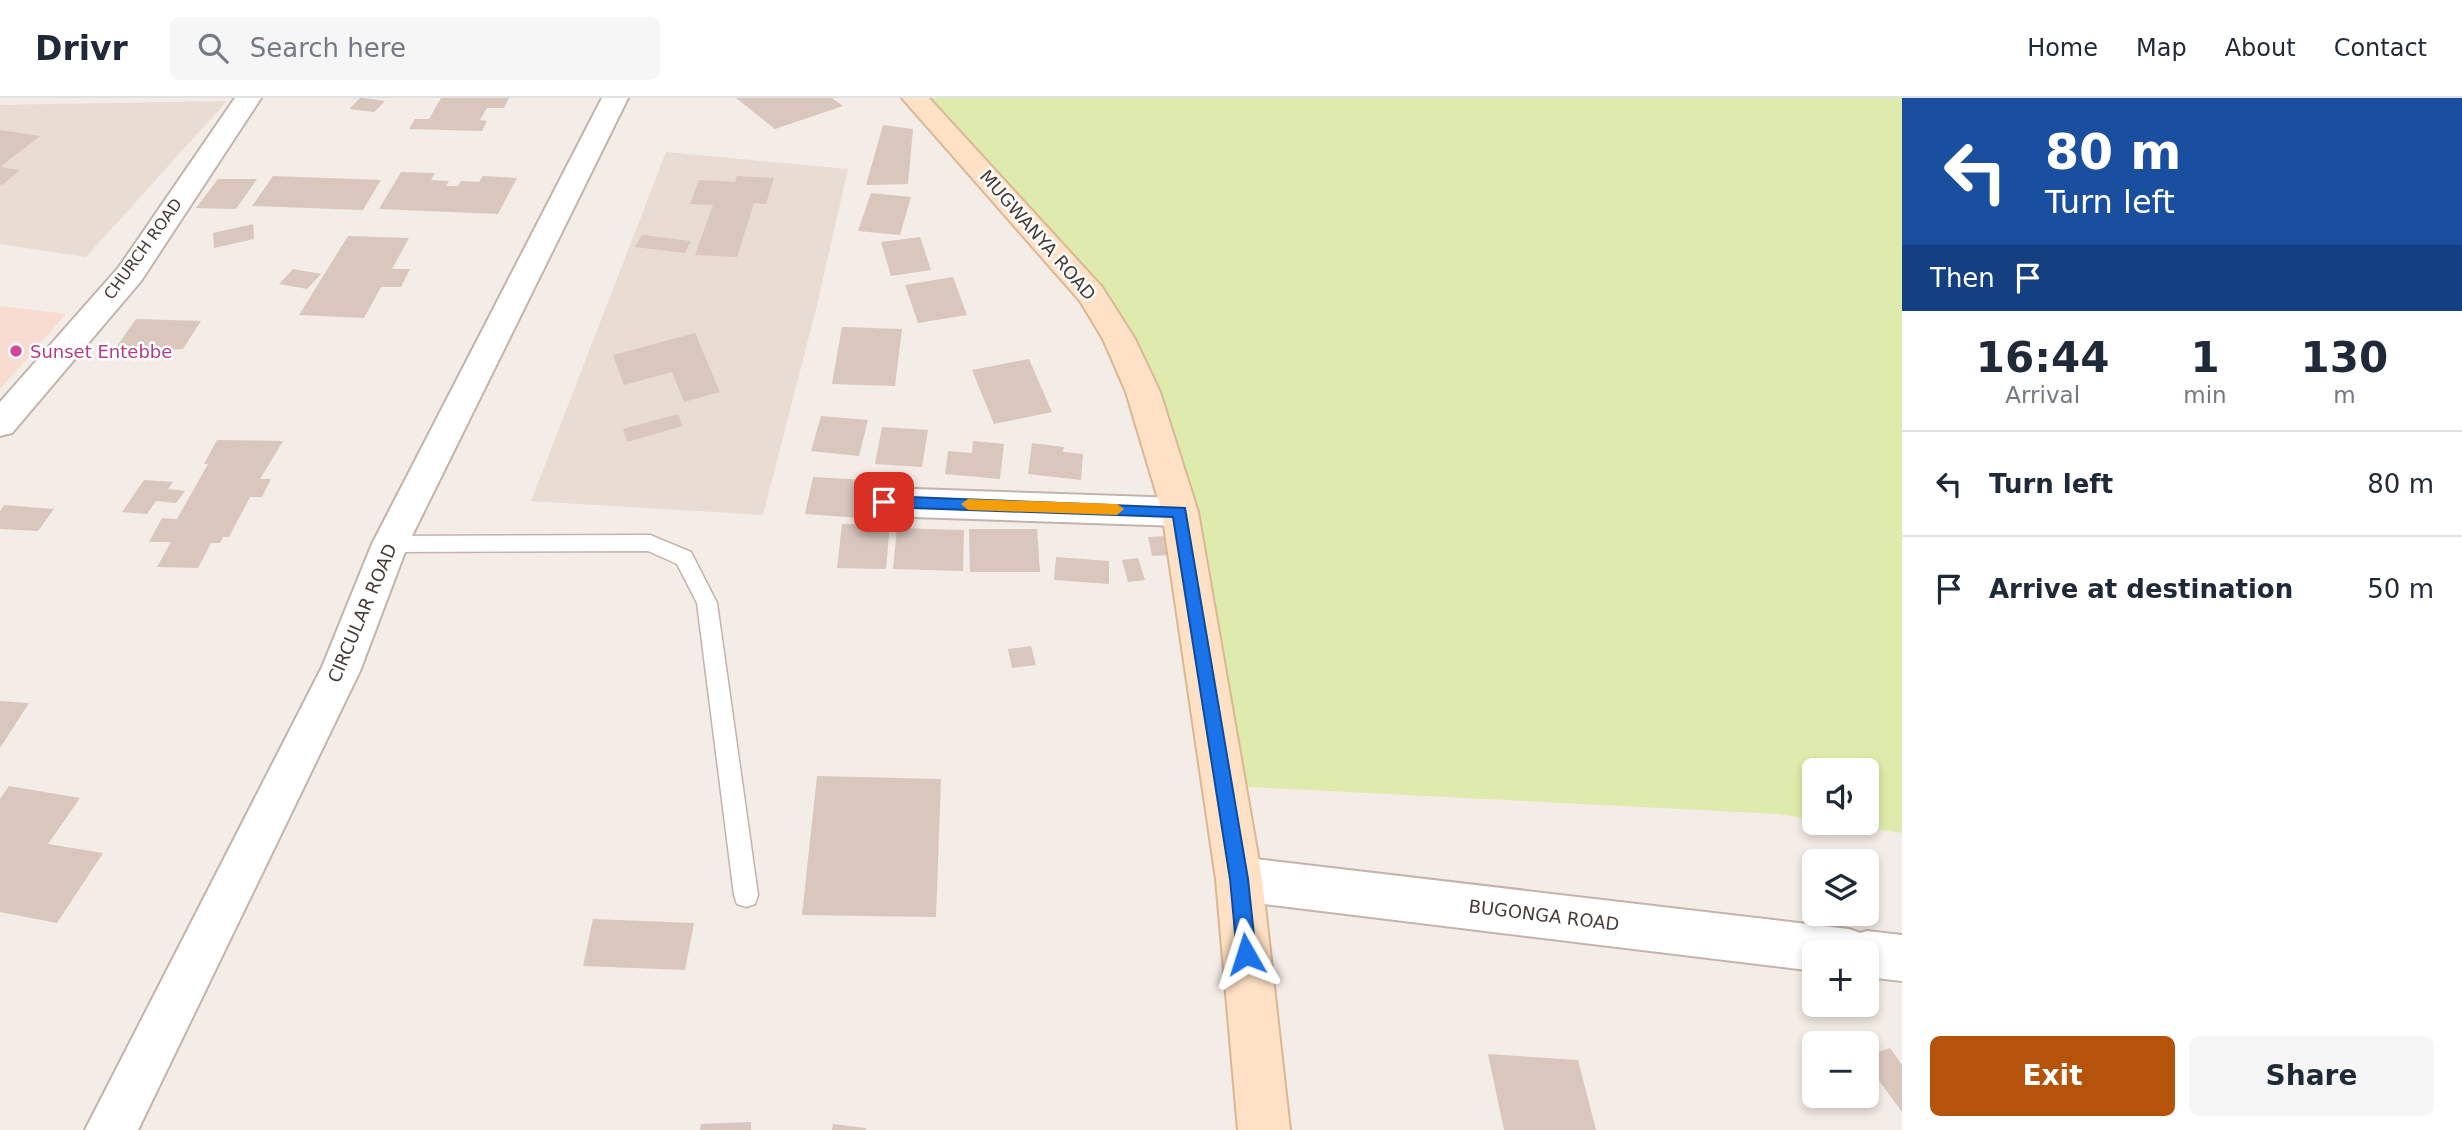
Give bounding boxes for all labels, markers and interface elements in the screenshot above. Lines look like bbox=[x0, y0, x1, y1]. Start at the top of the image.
search box bbox=[170, 17, 660, 80]
text: Drivr bbox=[35, 29, 128, 68]
icon: search bbox=[194, 29, 232, 67]
text: Search here bbox=[250, 33, 406, 63]
text: Home bbox=[2027, 34, 2098, 62]
text: Map bbox=[2136, 34, 2187, 62]
text: About bbox=[2225, 34, 2296, 62]
text: Contact bbox=[2334, 34, 2427, 62]
text: 80 m bbox=[2045, 124, 2181, 181]
icon: left bbox=[1930, 126, 2021, 217]
street label: MUGWANYA ROAD bbox=[976, 166, 1100, 304]
text: Turn left bbox=[2045, 183, 2175, 221]
street label: CHURCH ROAD bbox=[100, 195, 186, 303]
icon: arrive bbox=[2009, 259, 2047, 297]
text: Then bbox=[1930, 263, 1995, 293]
text: 16:44 bbox=[1976, 333, 2110, 382]
text: 1 bbox=[2190, 333, 2220, 382]
text: 130 bbox=[2301, 333, 2388, 382]
place label: Sunset Entebbe bbox=[30, 341, 172, 362]
marker: Sunset Entebbe bbox=[8, 343, 24, 359]
text: Arrival bbox=[2005, 382, 2080, 408]
text: min bbox=[2183, 382, 2227, 408]
text: m bbox=[2333, 382, 2356, 408]
icon: left bbox=[1930, 465, 1968, 503]
text: Turn left bbox=[1989, 469, 2113, 499]
text: 80 m bbox=[2367, 469, 2434, 499]
pin bbox=[854, 472, 914, 532]
icon: arrive bbox=[865, 483, 903, 521]
street label: CIRCULAR ROAD bbox=[323, 540, 401, 686]
icon: arrive bbox=[1930, 570, 1968, 608]
text: Arrive at destination bbox=[1989, 574, 2293, 604]
text: 50 m bbox=[2367, 574, 2434, 604]
map controls bbox=[1802, 758, 1879, 1108]
button: sound bbox=[1802, 758, 1879, 835]
button: layers bbox=[1802, 849, 1879, 926]
street label: BUGONGA ROAD bbox=[1467, 895, 1621, 935]
position arrow bbox=[1209, 917, 1283, 991]
button: + bbox=[1802, 940, 1879, 1017]
button: − bbox=[1802, 1031, 1879, 1108]
button: Exit bbox=[1930, 1036, 2175, 1116]
button: Share bbox=[2189, 1036, 2434, 1116]

